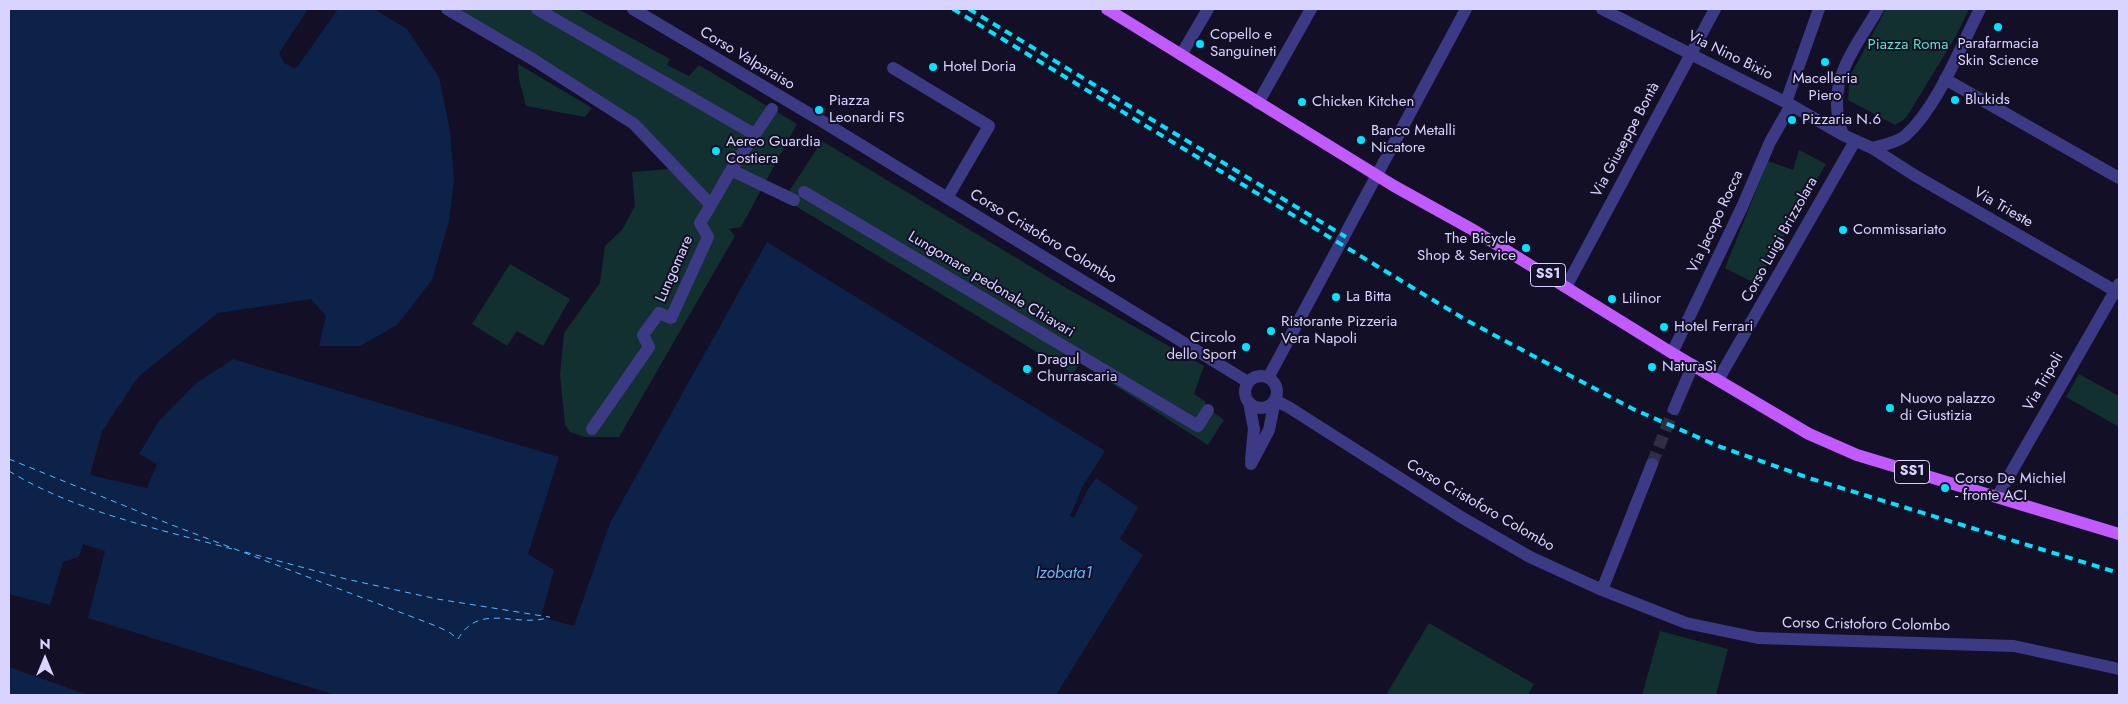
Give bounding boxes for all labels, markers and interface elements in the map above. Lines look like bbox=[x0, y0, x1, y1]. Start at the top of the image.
marker: Parafarmacia Skin Science bbox=[1992, 21, 2004, 33]
street label: Corso Valparaiso bbox=[696, 24, 798, 94]
place label: Copello e Sanguineti bbox=[1210, 26, 1277, 61]
street label: Via Nino Bixio bbox=[1685, 28, 1775, 84]
place label: Parafarmacia Skin Science bbox=[1957, 35, 2039, 70]
park label: Piazza Roma bbox=[1868, 36, 1948, 54]
marker: Copello e Sanguineti bbox=[1194, 38, 1206, 50]
marker: Macelleria Piero bbox=[1819, 56, 1831, 68]
place label: Hotel Doria bbox=[943, 58, 1016, 76]
marker: Hotel Doria bbox=[927, 61, 939, 73]
place label: Macelleria Piero bbox=[1792, 70, 1858, 105]
street label: Via Giuseppe Bontà bbox=[1588, 80, 1664, 200]
place label: Blukids bbox=[1965, 91, 2010, 109]
place label: Piazza Leonardi FS bbox=[829, 92, 905, 127]
place label: Chicken Kitchen bbox=[1312, 93, 1414, 111]
marker: Blukids bbox=[1949, 94, 1961, 106]
marker: Chicken Kitchen bbox=[1296, 96, 1308, 108]
marker: Piazza Leonardi FS bbox=[813, 104, 825, 116]
place label: Pizzaria N.6 bbox=[1802, 111, 1881, 129]
marker: Pizzaria N.6 bbox=[1786, 114, 1798, 126]
place label: Banco Metalli Nicatore bbox=[1371, 122, 1456, 157]
place label: Aereo Guardia Costiera bbox=[726, 133, 820, 168]
marker: Banco Metalli Nicatore bbox=[1355, 134, 1367, 146]
marker: Aereo Guardia Costiera bbox=[710, 145, 722, 157]
street label: Via Jacopo Rocca bbox=[1684, 168, 1748, 276]
street label: Corso Luigi Brizzolara bbox=[1738, 174, 1822, 306]
street label: Via Trieste bbox=[1970, 184, 2036, 232]
street label: Corso Cristoforo Colombo bbox=[966, 186, 1120, 288]
place label: Commissariato bbox=[1853, 221, 1946, 239]
marker: Commissariato bbox=[1837, 224, 1849, 236]
street label: Lungomare pedonale Chiavari bbox=[905, 228, 1077, 342]
place label: The Bicycle Shop & Service bbox=[1417, 230, 1516, 265]
street label: Lungomare bbox=[652, 233, 698, 305]
marker: The Bicycle Shop & Service bbox=[1520, 242, 1532, 254]
road number: SS1 bbox=[1530, 264, 1566, 286]
place label: La Bitta bbox=[1346, 288, 1391, 306]
place label: Lilinor bbox=[1622, 290, 1661, 308]
marker: La Bitta bbox=[1330, 291, 1342, 303]
marker: Lilinor bbox=[1606, 293, 1618, 305]
place label: Ristorante Pizzeria Vera Napoli bbox=[1281, 313, 1397, 348]
place label: Hotel Ferrari bbox=[1674, 318, 1754, 336]
marker: Hotel Ferrari bbox=[1658, 321, 1670, 333]
marker: Ristorante Pizzeria Vera Napoli bbox=[1265, 325, 1277, 337]
place label: Circolo dello Sport bbox=[1166, 329, 1236, 364]
marker: Circolo dello Sport bbox=[1240, 341, 1252, 353]
street label: Via Tripoli bbox=[2020, 350, 2068, 414]
place label: Dragul Churrascaria bbox=[1037, 351, 1117, 386]
place label: NaturaSì bbox=[1662, 358, 1717, 376]
marker: NaturaSì bbox=[1646, 361, 1658, 373]
marker: Dragul Churrascaria bbox=[1021, 363, 1033, 375]
place label: Nuovo palazzo di Giustizia bbox=[1900, 390, 1995, 425]
marker: Nuovo palazzo di Giustizia bbox=[1884, 402, 1896, 414]
street label: Corso Cristoforo Colombo bbox=[1403, 456, 1557, 556]
road number: SS1 bbox=[1894, 461, 1930, 484]
place label: Corso De Michiel - fronte ACI bbox=[1955, 470, 2066, 505]
marker: Corso De Michiel - fronte ACI bbox=[1939, 482, 1951, 494]
water label: Izobata1 bbox=[1036, 564, 1092, 584]
street label: Corso Cristoforo Colombo bbox=[1782, 615, 1950, 635]
north arrow bbox=[20, 634, 70, 684]
text: N bbox=[39, 634, 51, 654]

